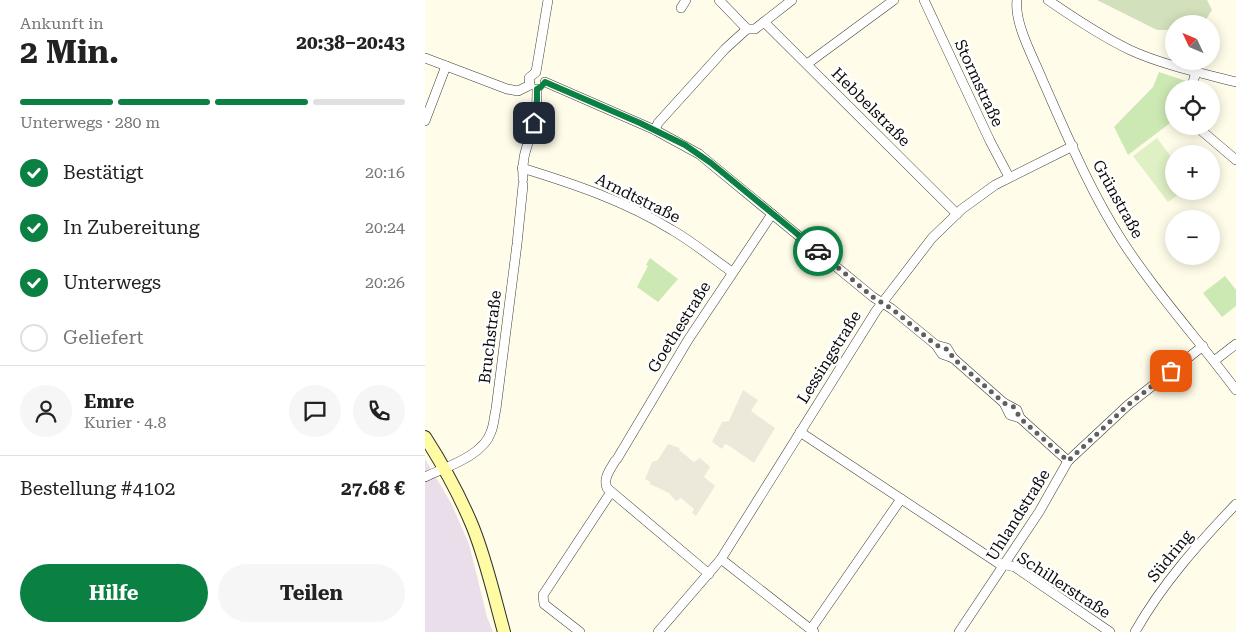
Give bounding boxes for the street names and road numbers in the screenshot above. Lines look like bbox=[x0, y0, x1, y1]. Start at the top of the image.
street label: Stormstraße bbox=[951, 36, 1008, 130]
street label: Hebbelstraße bbox=[828, 64, 914, 150]
street label: Grünstraße bbox=[1089, 156, 1147, 242]
street label: Arndtstraße bbox=[593, 169, 684, 227]
street label: Goethestraße bbox=[643, 278, 715, 376]
street label: Bruchstraße bbox=[475, 289, 505, 385]
street label: Lessingstraße bbox=[793, 307, 865, 407]
street label: Uhlandstraße bbox=[982, 465, 1054, 564]
street label: Südring bbox=[1143, 525, 1197, 586]
street label: Schillerstraße bbox=[1014, 548, 1114, 622]

